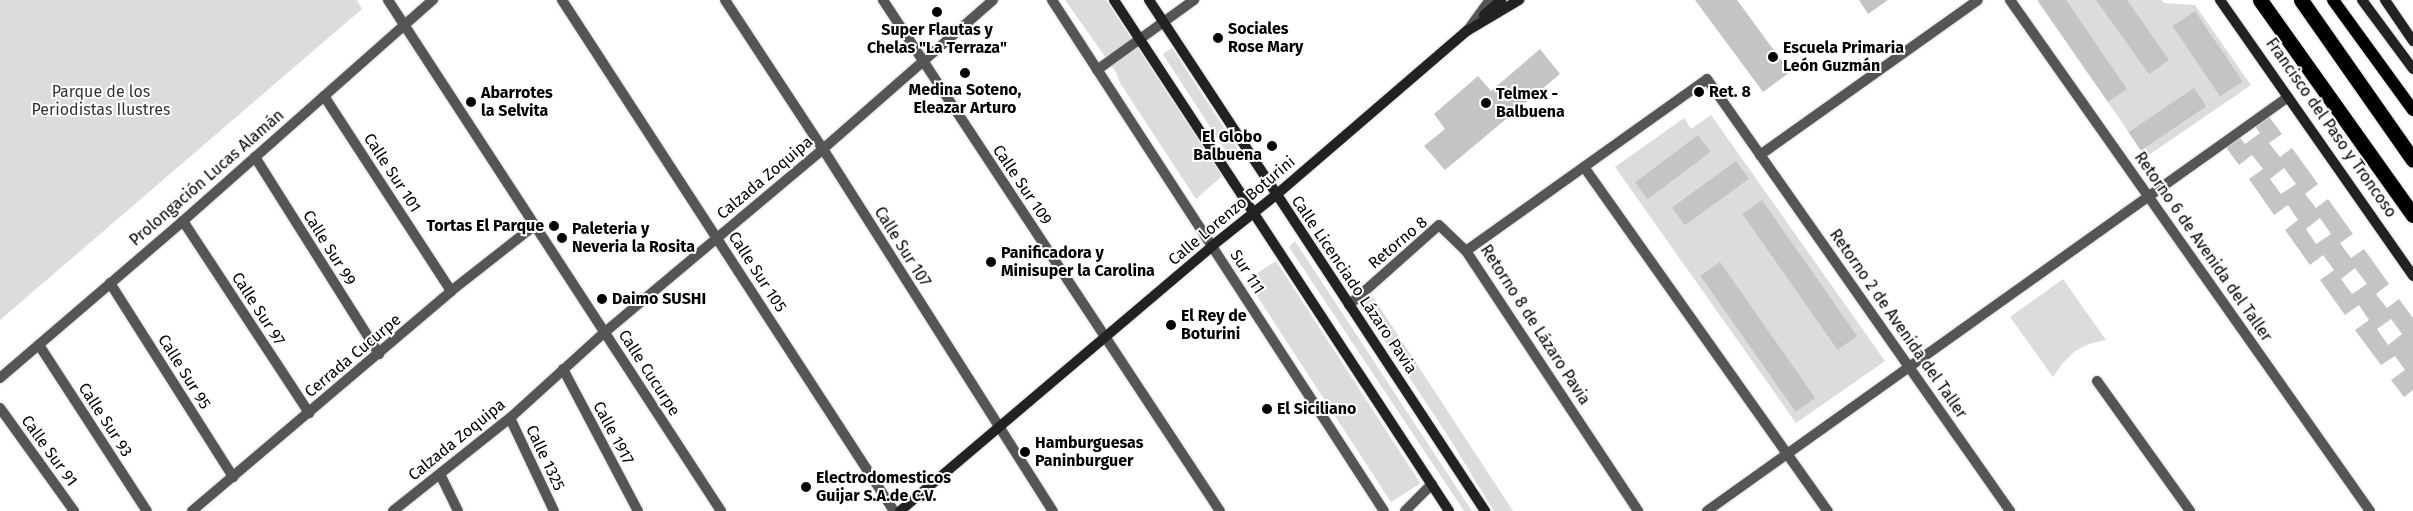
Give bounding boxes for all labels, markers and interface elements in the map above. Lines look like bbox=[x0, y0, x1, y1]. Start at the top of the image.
marker: Super Flautas y Chelas "La Terraza" bbox=[931, 6, 943, 18]
place label: Sociales Rose Mary bbox=[1228, 19, 1303, 57]
place label: Super Flautas y Chelas "La Terraza" bbox=[867, 20, 1007, 58]
marker: Sociales Rose Mary bbox=[1212, 32, 1224, 44]
street label: Francisco del Paso y Troncoso bbox=[2262, 35, 2400, 221]
place label: Escuela Primaria León Guzmán bbox=[1783, 38, 1904, 76]
marker: Escuela Primaria León Guzmán bbox=[1767, 51, 1779, 63]
marker: Medina Soteno, Eleazar Arturo bbox=[959, 67, 971, 79]
place label: Medina Soteno, Eleazar Arturo bbox=[909, 80, 1021, 118]
park label: Parque de los Periodistas Ilustres bbox=[32, 82, 170, 120]
place label: Ret. 8 bbox=[1709, 82, 1751, 102]
place label: Abarrotes la Selvita bbox=[481, 83, 553, 121]
place label: Telmex - Balbuena bbox=[1496, 84, 1565, 122]
marker: Ret. 8 bbox=[1693, 86, 1705, 98]
marker: Abarrotes la Selvita bbox=[465, 96, 477, 108]
marker: Telmex - Balbuena bbox=[1480, 97, 1492, 109]
street label: Prolongación Lucas Alamán bbox=[126, 106, 288, 250]
place label: El Globo Balbuena bbox=[1193, 127, 1262, 165]
street label: Calle Sur 101 bbox=[359, 130, 425, 216]
street label: Calzada Zoquipa bbox=[713, 132, 817, 224]
marker: El Globo Balbuena bbox=[1266, 140, 1278, 152]
street label: Calle Sur 109 bbox=[988, 141, 1056, 229]
street label: Retorno 6 de Avenida del Taller bbox=[2130, 149, 2276, 345]
street label: Calle Lorenzo Boturini bbox=[1165, 152, 1299, 270]
street label: Calle Licenciado Lázaro Pavia bbox=[1287, 192, 1421, 378]
street label: Calle Sur 107 bbox=[870, 203, 934, 291]
street label: Calle Sur 99 bbox=[298, 207, 360, 289]
street label: Retorno 8 bbox=[1365, 213, 1431, 273]
place label: Tortas El Parque bbox=[426, 216, 544, 236]
place label: Paleteria y Neveria la Rosita bbox=[572, 219, 695, 257]
marker: Tortas El Parque bbox=[548, 220, 560, 232]
street label: Retorno 2 de Avenida del Taller bbox=[1825, 226, 1971, 422]
street label: Calle Sur 105 bbox=[724, 228, 790, 316]
marker: Paleteria y Neveria la Rosita bbox=[556, 232, 568, 244]
street label: Retorno 8 de Lázaro Pavia bbox=[1476, 241, 1594, 409]
place label: Panificadora y Minisuper la Carolina bbox=[1001, 243, 1155, 281]
street label: Sur 111 bbox=[1226, 246, 1268, 298]
marker: Panificadora y Minisuper la Carolina bbox=[985, 256, 997, 268]
street label: Calle Sur 97 bbox=[227, 269, 289, 349]
place label: Daimo SUSHI bbox=[612, 289, 706, 309]
marker: Daimo SUSHI bbox=[596, 293, 608, 305]
place label: El Rey de Boturini bbox=[1181, 306, 1247, 344]
street label: Cerrada Cucurpe bbox=[301, 310, 405, 402]
marker: El Rey de Boturini bbox=[1165, 319, 1177, 331]
street label: Calle Cucurpe bbox=[614, 326, 684, 420]
street label: Calle Sur 95 bbox=[153, 331, 215, 413]
street label: Calle Sur 93 bbox=[74, 380, 136, 460]
street label: Calzada Zoquipa bbox=[405, 395, 509, 485]
street label: Calle 1917 bbox=[588, 398, 638, 468]
place label: El Siciliano bbox=[1277, 399, 1356, 419]
marker: El Siciliano bbox=[1261, 403, 1273, 415]
street label: Calle Sur 91 bbox=[17, 412, 81, 490]
street label: Calle 1325 bbox=[521, 422, 569, 494]
place label: Hamburguesas Paninburguer bbox=[1035, 433, 1143, 471]
marker: Hamburguesas Paninburguer bbox=[1019, 446, 1031, 458]
place label: Electrodomesticos Guijar S.A.de C.V. bbox=[816, 468, 951, 506]
marker: Electrodomesticos Guijar S.A.de C.V. bbox=[800, 481, 812, 493]

